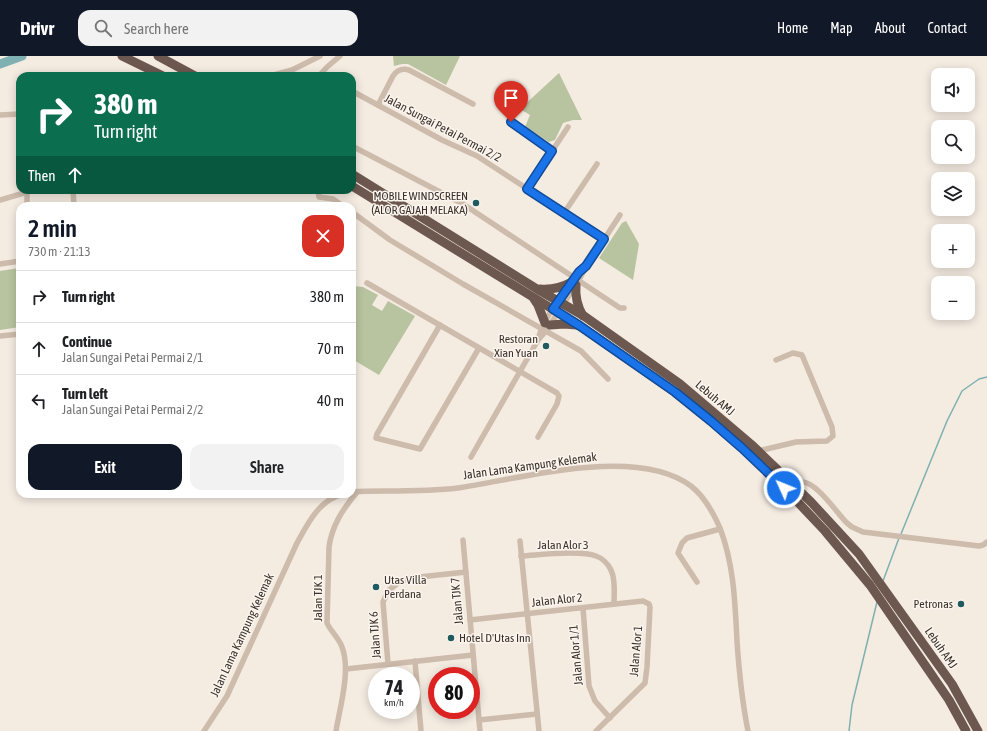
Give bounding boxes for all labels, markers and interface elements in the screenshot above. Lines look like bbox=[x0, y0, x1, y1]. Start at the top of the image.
search box bbox=[78, 10, 358, 46]
text: Drivr bbox=[20, 17, 54, 39]
icon: search bbox=[92, 17, 114, 39]
text: Search here bbox=[124, 20, 189, 37]
text: Home bbox=[777, 20, 808, 36]
text: Map bbox=[830, 20, 853, 36]
text: About bbox=[875, 20, 906, 36]
text: Contact bbox=[928, 20, 967, 36]
map controls bbox=[931, 68, 975, 320]
button: sound bbox=[931, 68, 975, 112]
pin bbox=[494, 81, 528, 122]
icon: arrive bbox=[500, 87, 522, 109]
icon: right bbox=[28, 88, 80, 140]
text: 380 m bbox=[94, 88, 157, 120]
street label: Jalan Sungai Petai Permai 2/2 bbox=[382, 91, 504, 165]
button: search bbox=[931, 120, 975, 164]
text: Turn right bbox=[94, 121, 157, 142]
icon: ahead bbox=[64, 164, 86, 186]
text: Then bbox=[28, 167, 56, 184]
button: layers bbox=[931, 172, 975, 216]
place label: MOBILE WINDSCREEN (ALOR GAJAH MELAKA) bbox=[371, 189, 468, 217]
marker: MOBILE WINDSCREEN (ALOR GAJAH MELAKA) bbox=[471, 198, 481, 208]
text: 2 min bbox=[28, 215, 77, 242]
button: close bbox=[302, 215, 344, 257]
button: + bbox=[931, 224, 975, 268]
text: 730 m · 21:13 bbox=[28, 244, 91, 259]
button: − bbox=[931, 276, 975, 320]
icon: right bbox=[28, 286, 50, 308]
text: Turn right bbox=[62, 288, 115, 305]
text: 380 m bbox=[310, 288, 344, 305]
place label: Restoran Xian Yuan bbox=[494, 332, 538, 360]
text: Continue bbox=[62, 333, 112, 350]
icon: ahead bbox=[28, 338, 50, 360]
text: 70 m bbox=[317, 340, 344, 357]
marker: Restoran Xian Yuan bbox=[541, 341, 551, 351]
text: Jalan Sungai Petai Permai 2/1 bbox=[62, 350, 203, 365]
street label: Lebuh AMJ bbox=[693, 378, 737, 418]
text: Turn left bbox=[62, 385, 108, 402]
icon: left bbox=[28, 390, 50, 412]
text: 40 m bbox=[317, 392, 344, 409]
text: Jalan Sungai Petai Permai 2/2 bbox=[62, 402, 203, 417]
button: Exit bbox=[28, 444, 182, 490]
button: Share bbox=[190, 444, 344, 490]
street label: Jalan Lama Kampung Kelemak bbox=[462, 450, 598, 482]
position arrow bbox=[763, 467, 805, 509]
street label: Jalan Alor 3 bbox=[537, 538, 589, 552]
street label: Jalan Lama Kampung Kelemak bbox=[207, 570, 277, 699]
place label: Utas Villa Perdana bbox=[384, 573, 427, 601]
street label: Jalan TJK 1 bbox=[311, 574, 325, 622]
street label: Jalan TJK 7 bbox=[448, 577, 466, 625]
marker: Utas Villa Perdana bbox=[371, 582, 381, 592]
street label: Jalan Alor 2 bbox=[531, 590, 583, 610]
place label: Petronas bbox=[914, 597, 953, 611]
marker: Petronas bbox=[956, 599, 966, 609]
street label: Jalan TJK 6 bbox=[366, 611, 384, 659]
street label: Jalan Alor 1/1 bbox=[566, 624, 586, 686]
street label: Jalan Alor 1 bbox=[627, 625, 645, 677]
street label: Lebuh AMJ bbox=[922, 625, 960, 671]
place label: Hotel D'Utas Inn bbox=[459, 631, 531, 645]
marker: Hotel D'Utas Inn bbox=[446, 633, 456, 643]
speed limit sign: 80 bbox=[428, 667, 480, 719]
text: 74 bbox=[385, 676, 403, 699]
text: km/h bbox=[384, 697, 404, 708]

